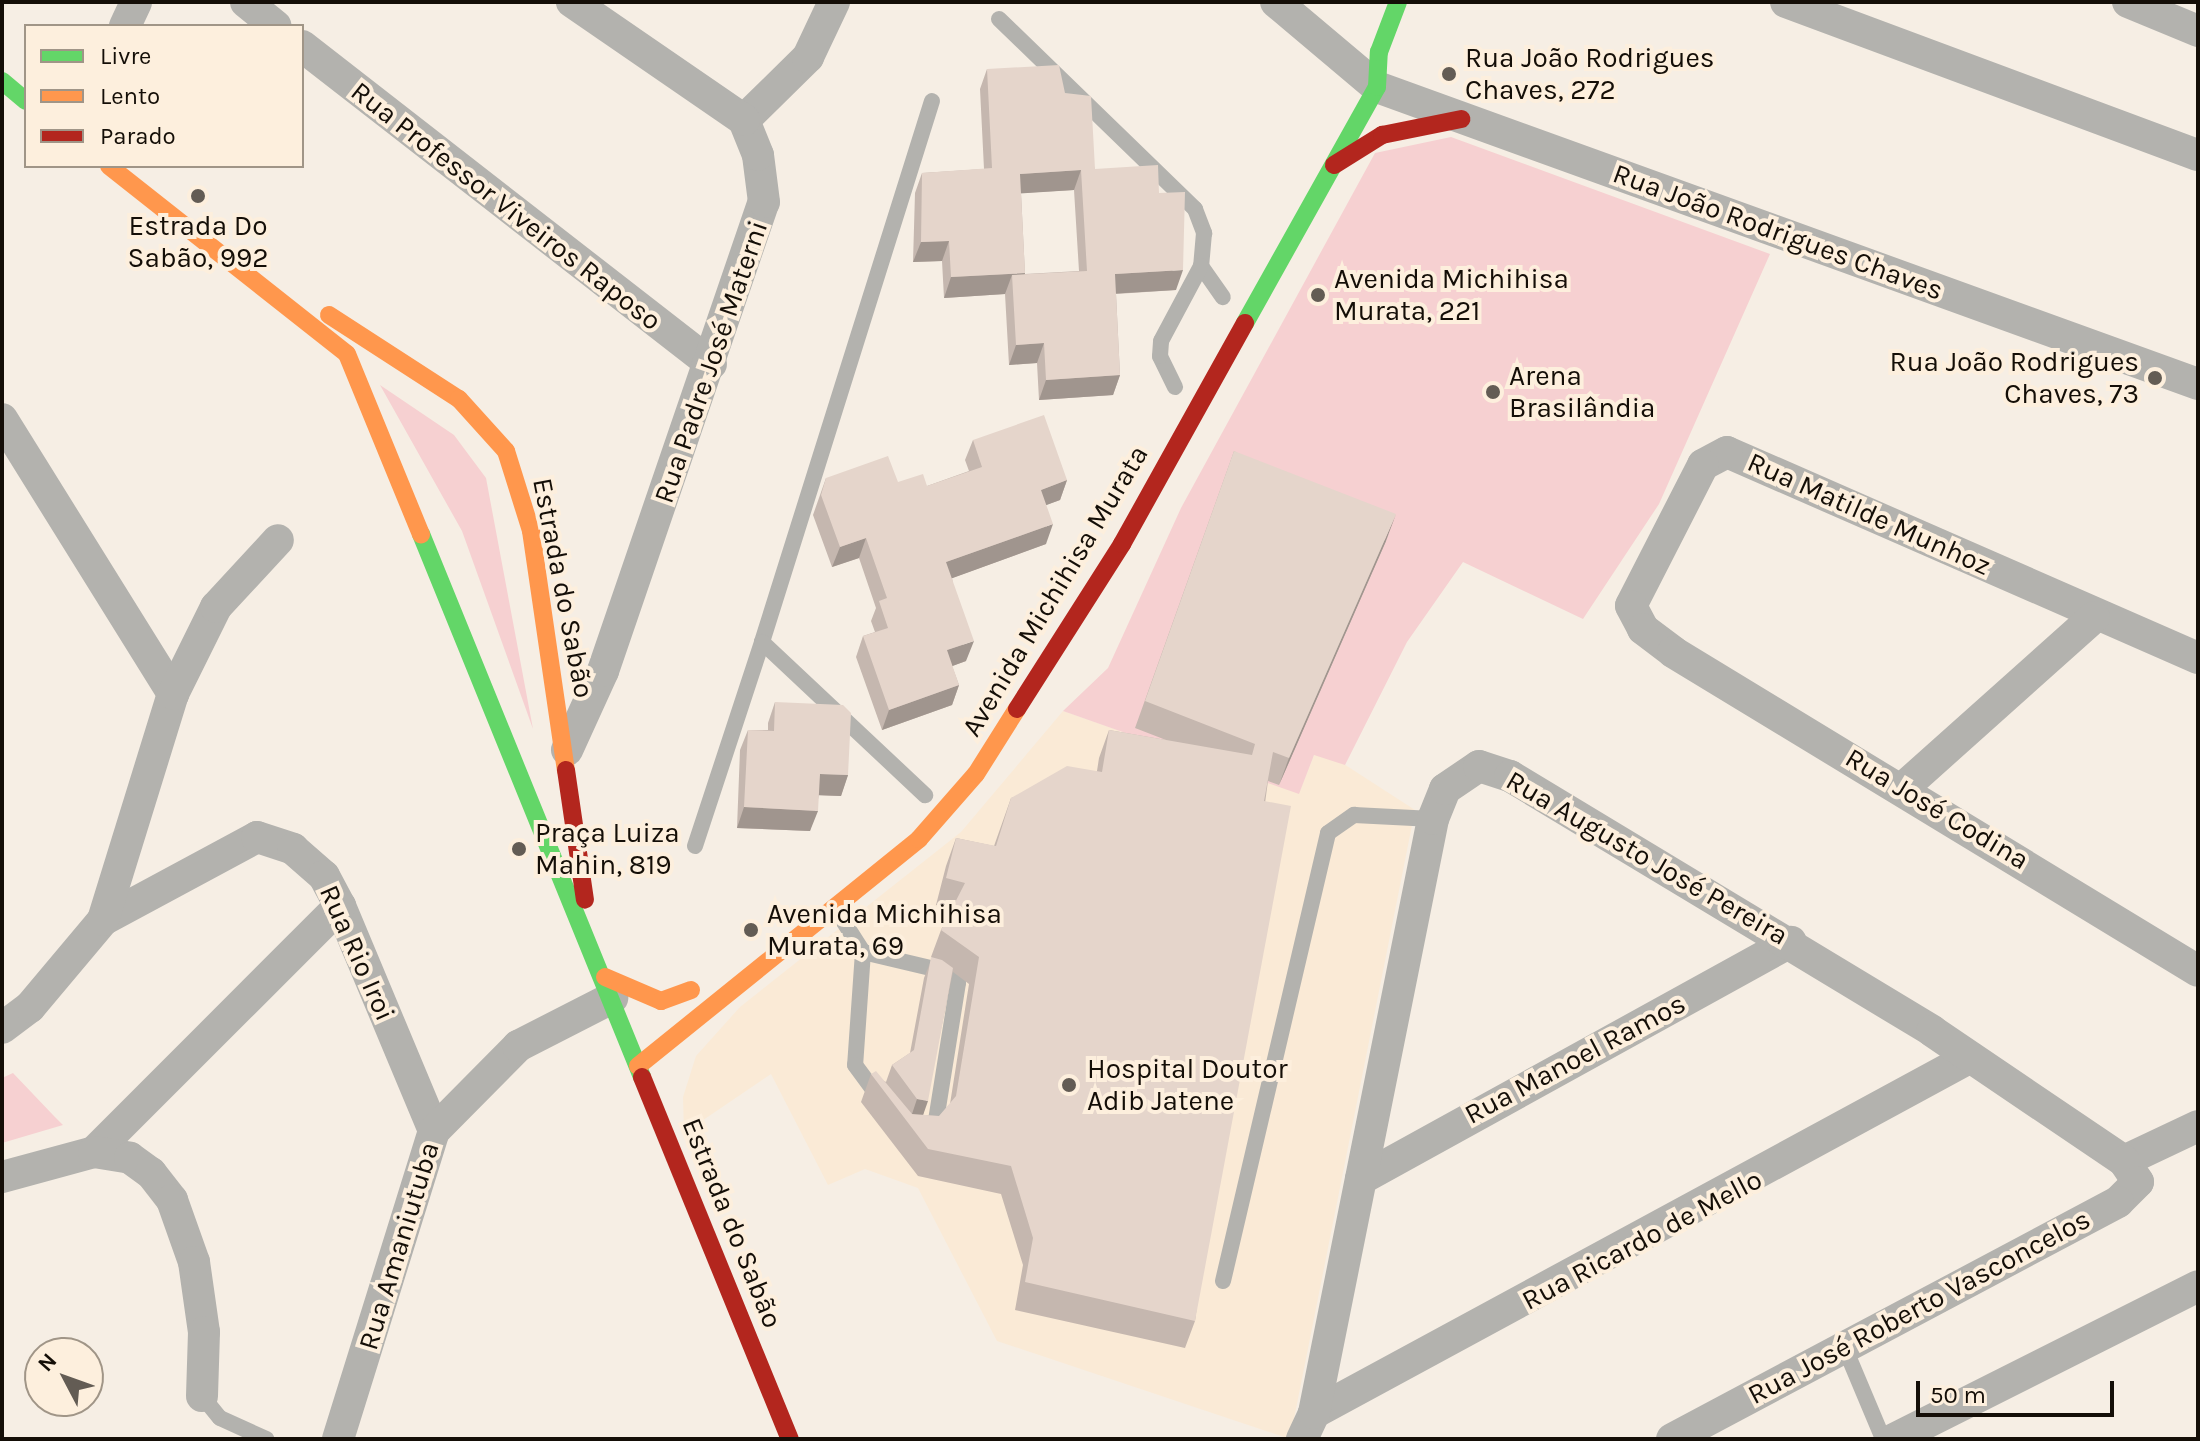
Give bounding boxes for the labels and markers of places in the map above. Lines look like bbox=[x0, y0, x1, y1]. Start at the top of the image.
place label: Rua João Rodrigues Chaves, 272 bbox=[1465, 41, 1714, 107]
marker: Rua João Rodrigues Chaves, 272 bbox=[1440, 65, 1458, 83]
marker: Estrada Do Sabão, 992 bbox=[189, 187, 207, 205]
place label: Estrada Do Sabão, 992 bbox=[128, 209, 268, 275]
place label: Avenida Michihisa Murata, 221 bbox=[1334, 262, 1569, 328]
marker: Avenida Michihisa Murata, 221 bbox=[1309, 286, 1327, 304]
place label: Rua João Rodrigues Chaves, 73 bbox=[1890, 345, 2139, 411]
place label: Arena Brasilândia bbox=[1509, 359, 1655, 425]
marker: Rua João Rodrigues Chaves, 73 bbox=[2146, 369, 2164, 387]
marker: Arena Brasilândia bbox=[1484, 383, 1502, 401]
place label: Praça Luiza Mahin, 819 bbox=[535, 816, 680, 882]
marker: Praça Luiza Mahin, 819 bbox=[510, 840, 528, 858]
place label: Avenida Michihisa Murata, 69 bbox=[767, 897, 1002, 963]
marker: Avenida Michihisa Murata, 69 bbox=[742, 921, 760, 939]
place label: Hospital Doutor Adib Jatene bbox=[1087, 1052, 1288, 1118]
marker: Hospital Doutor Adib Jatene bbox=[1058, 1074, 1080, 1096]

